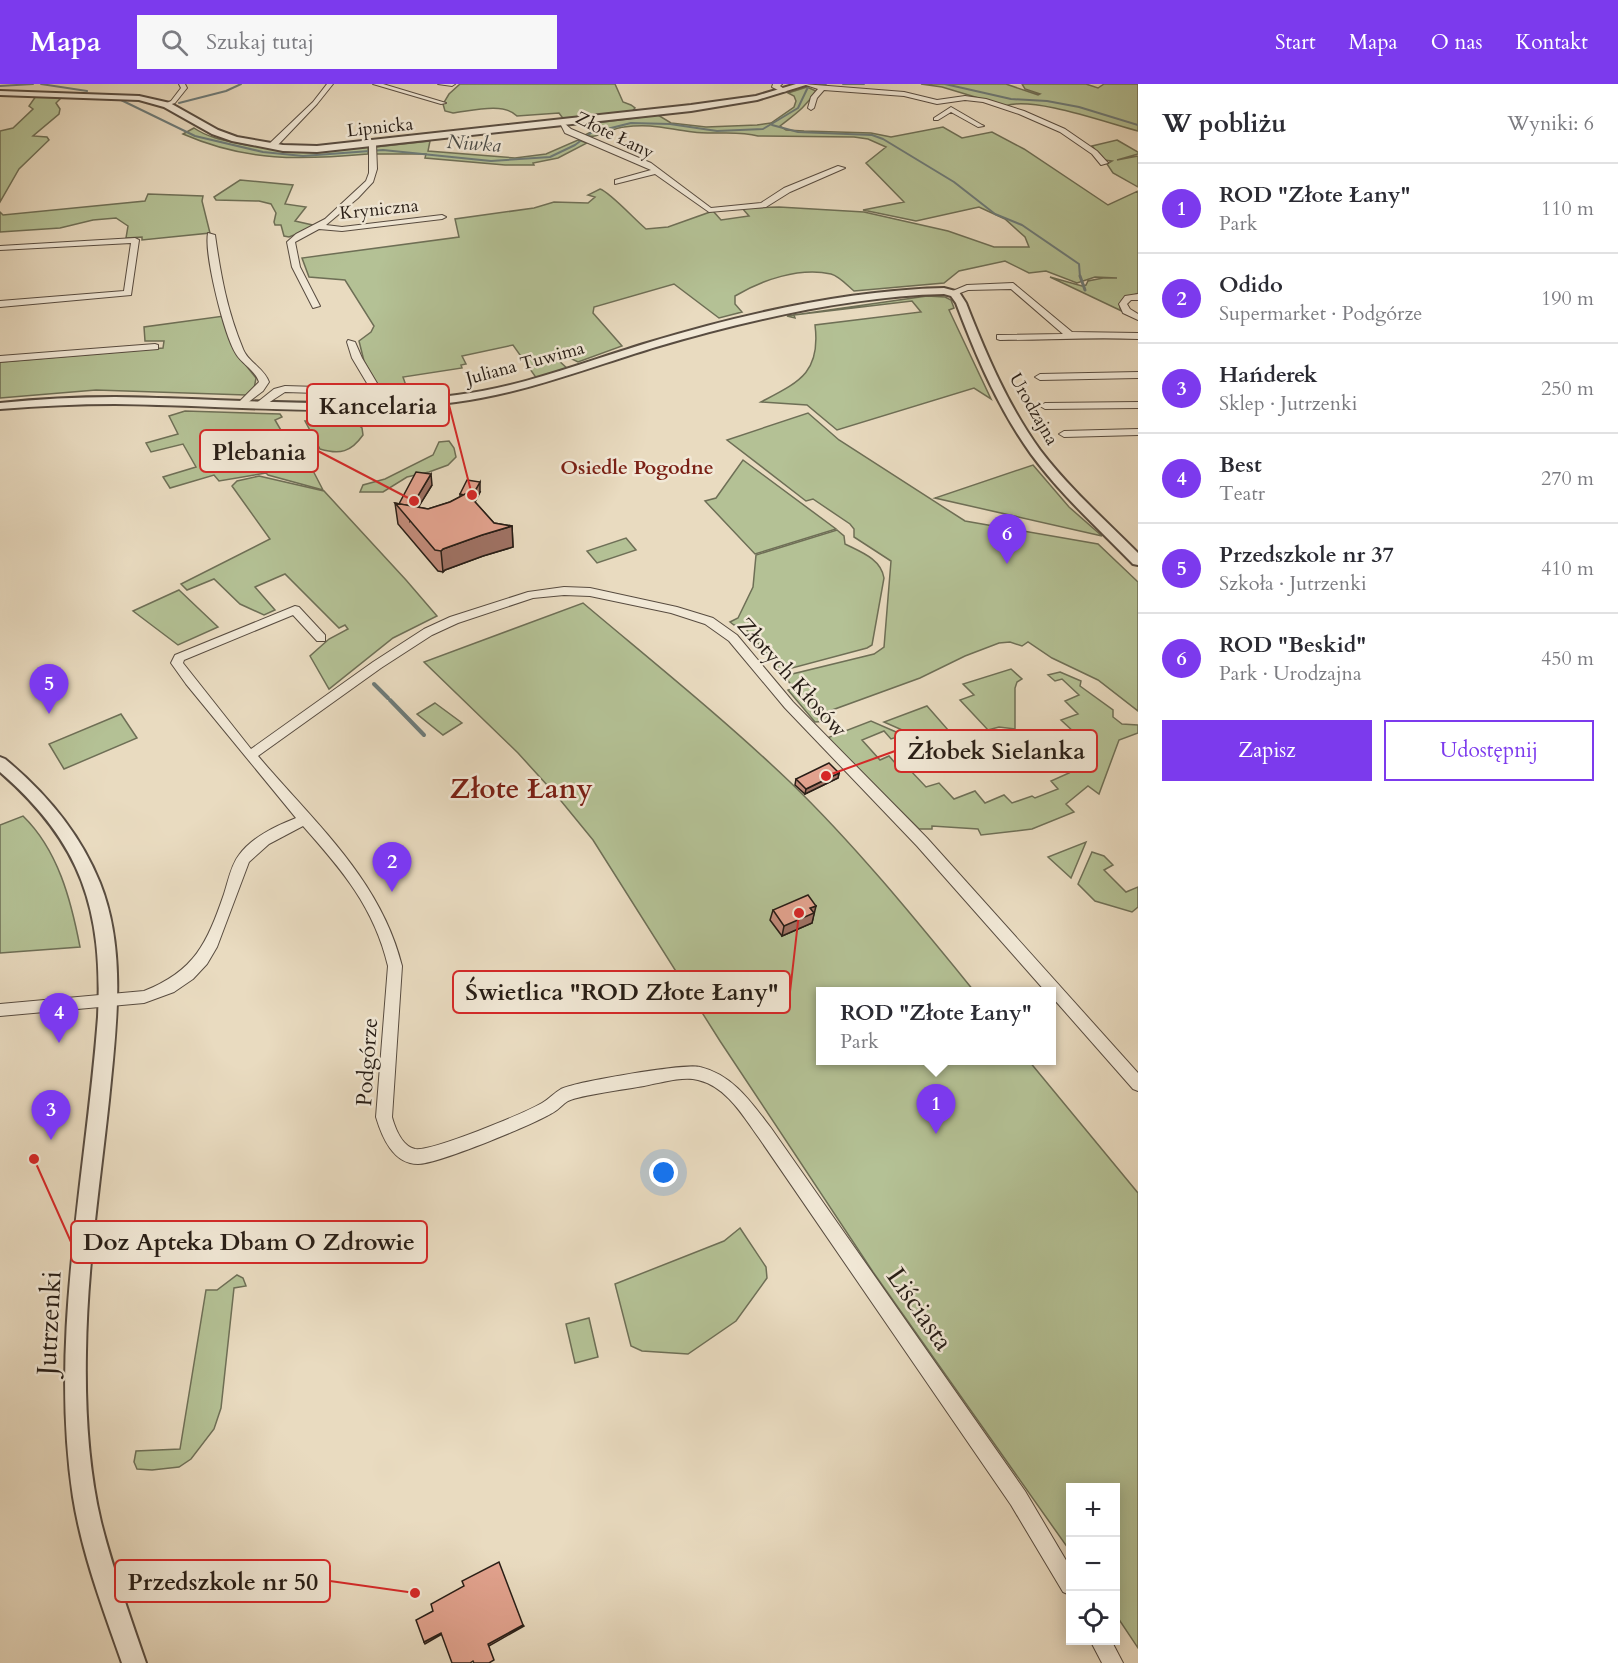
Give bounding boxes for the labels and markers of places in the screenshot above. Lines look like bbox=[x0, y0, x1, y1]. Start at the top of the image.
callout: Kancelaria bbox=[307, 384, 449, 426]
callout: Plebania bbox=[200, 430, 318, 472]
pin: 6 bbox=[988, 514, 1026, 564]
pin: 5 bbox=[29, 664, 68, 714]
callout: Żłobek Sielanka bbox=[895, 730, 1097, 772]
pin: 2 bbox=[372, 842, 412, 892]
callout: Świetlica "ROD Złote Łany" bbox=[453, 971, 790, 1013]
pin: 4 bbox=[40, 994, 78, 1043]
pin: 1 bbox=[916, 1084, 956, 1134]
pin: 3 bbox=[32, 1090, 70, 1140]
callout: Doz Apteka Dbam O Zdrowie bbox=[71, 1221, 427, 1263]
callout: Przedszkole nr 50 bbox=[115, 1560, 330, 1602]

